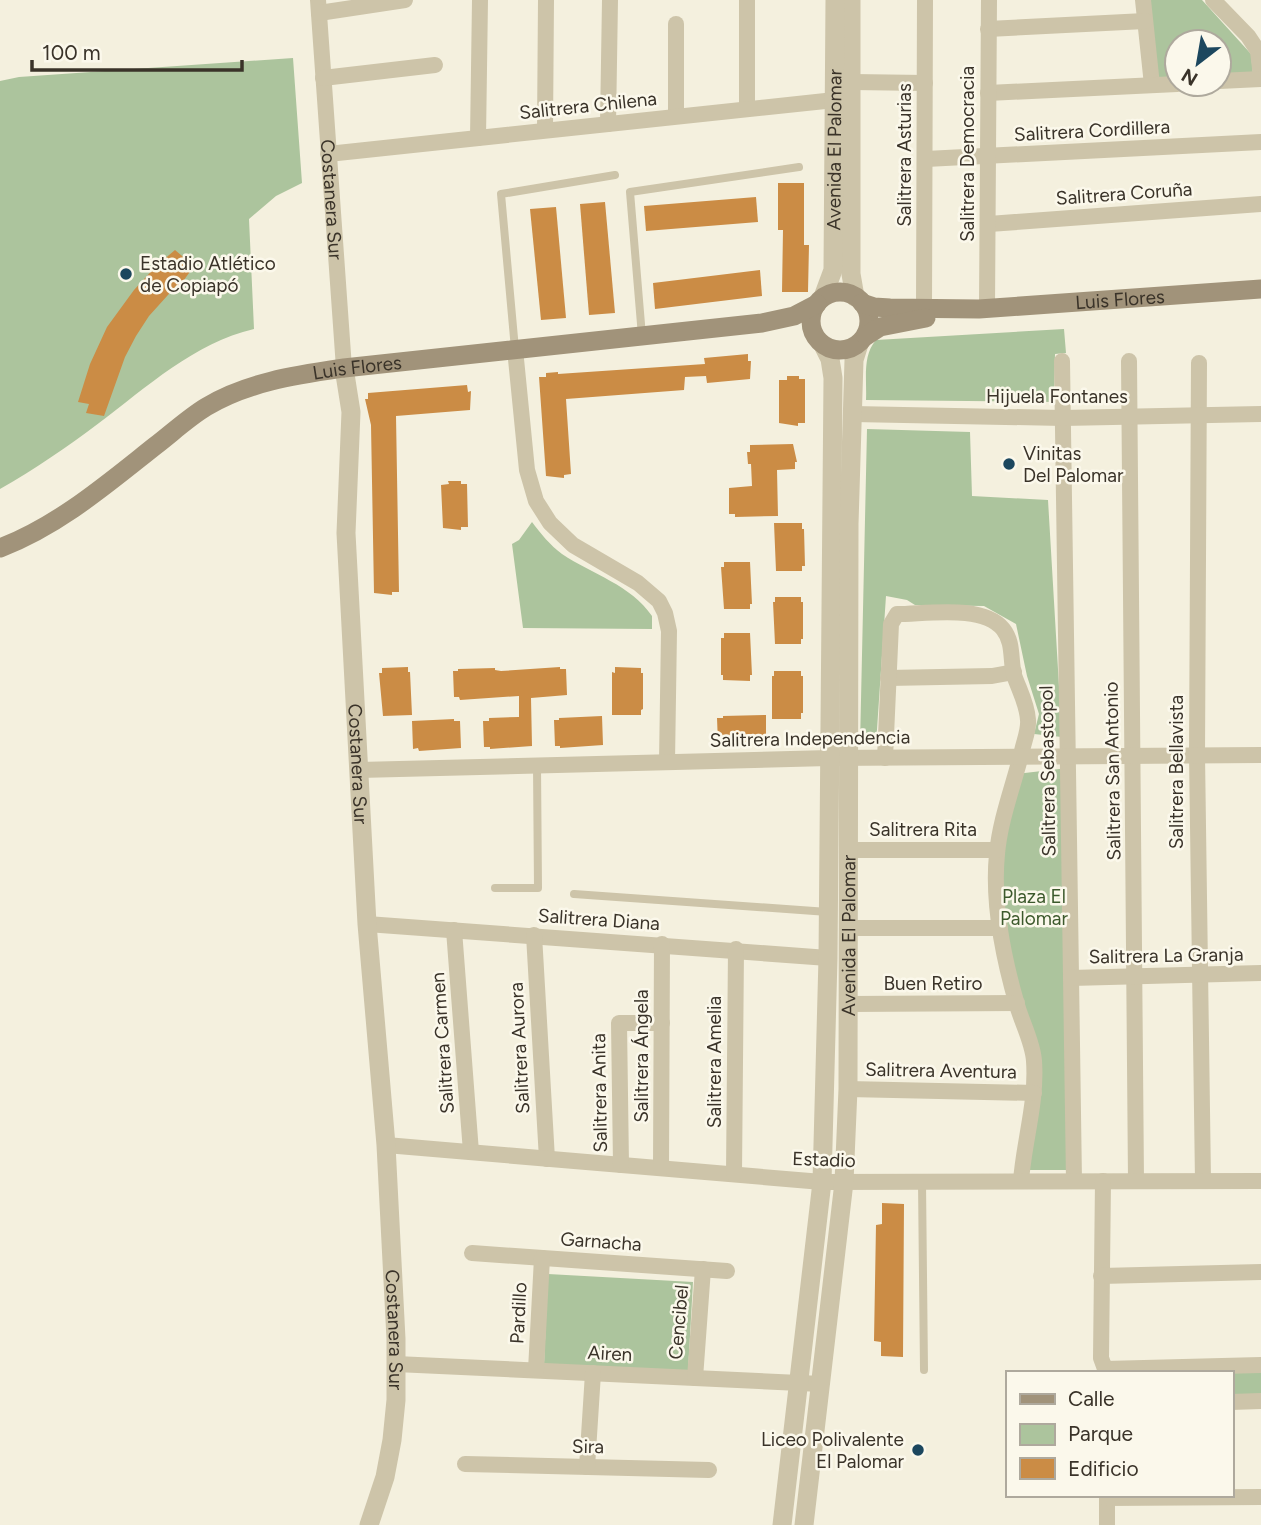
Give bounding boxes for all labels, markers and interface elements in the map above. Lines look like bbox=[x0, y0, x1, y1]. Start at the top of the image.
scale bar bbox=[32, 28, 242, 72]
north arrow bbox=[1163, 28, 1233, 98]
text: 100 m bbox=[42, 40, 101, 65]
text: N bbox=[1177, 64, 1202, 91]
street label: Salitrera Democracia bbox=[956, 66, 979, 242]
street label: Avenida El Palomar bbox=[822, 68, 846, 231]
street label: Salitrera Asturias bbox=[893, 83, 916, 227]
street label: Salitrera Chilena bbox=[518, 87, 658, 124]
street label: Salitrera Cordillera bbox=[1013, 115, 1171, 146]
street label: Costanera Sur bbox=[316, 138, 347, 261]
street label: Salitrera Coruña bbox=[1055, 177, 1193, 210]
place label: Estadio Atlético de Copiapó bbox=[140, 252, 276, 297]
marker: Estadio Atlético de Copiapó bbox=[118, 266, 134, 282]
street label: Luis Flores bbox=[1074, 285, 1166, 314]
street label: Luis Flores bbox=[311, 351, 403, 385]
street label: Hijuela Fontanes bbox=[986, 385, 1128, 408]
place label: Vinitas Del Palomar bbox=[1023, 442, 1124, 487]
marker: Vinitas Del Palomar bbox=[1001, 456, 1017, 472]
street label: Salitrera San Antonio bbox=[1099, 681, 1126, 861]
street label: Salitrera Sebastopol bbox=[1035, 685, 1060, 857]
street label: Salitrera Bellavista bbox=[1165, 695, 1188, 849]
street label: Costanera Sur bbox=[343, 703, 373, 826]
street label: Salitrera Independencia bbox=[709, 725, 911, 752]
street label: Salitrera Rita bbox=[869, 818, 977, 841]
street label: Avenida El Palomar bbox=[837, 854, 860, 1016]
park label: Plaza El Palomar bbox=[1000, 885, 1069, 930]
street label: Salitrera Diana bbox=[537, 904, 661, 935]
street label: Salitrera La Granja bbox=[1088, 943, 1244, 968]
street label: Salitrera Carmen bbox=[426, 971, 459, 1114]
street label: Buen Retiro bbox=[883, 972, 983, 995]
street label: Salitrera Aurora bbox=[505, 982, 534, 1114]
street label: Salitrera Ángela bbox=[630, 989, 653, 1123]
street label: Salitrera Amelia bbox=[703, 996, 726, 1128]
street label: Salitrera Anita bbox=[587, 1033, 612, 1153]
street label: Salitrera Aventura bbox=[865, 1058, 1017, 1083]
street label: Estadio bbox=[792, 1147, 856, 1172]
street label: Garnacha bbox=[560, 1227, 642, 1256]
street label: Costanera Sur bbox=[380, 1269, 407, 1391]
street label: Pardillo bbox=[505, 1282, 532, 1345]
street label: Cencibel bbox=[664, 1284, 693, 1360]
street label: Airen bbox=[587, 1341, 633, 1366]
legend bbox=[1006, 1371, 1233, 1497]
text: Calle bbox=[1068, 1386, 1115, 1411]
text: Parque bbox=[1068, 1421, 1133, 1446]
place label: Liceo Polivalente El Palomar bbox=[761, 1428, 905, 1473]
street label: Sira bbox=[572, 1435, 604, 1458]
marker: Liceo Polivalente El Palomar bbox=[910, 1442, 926, 1458]
text: Edificio bbox=[1068, 1456, 1139, 1481]

